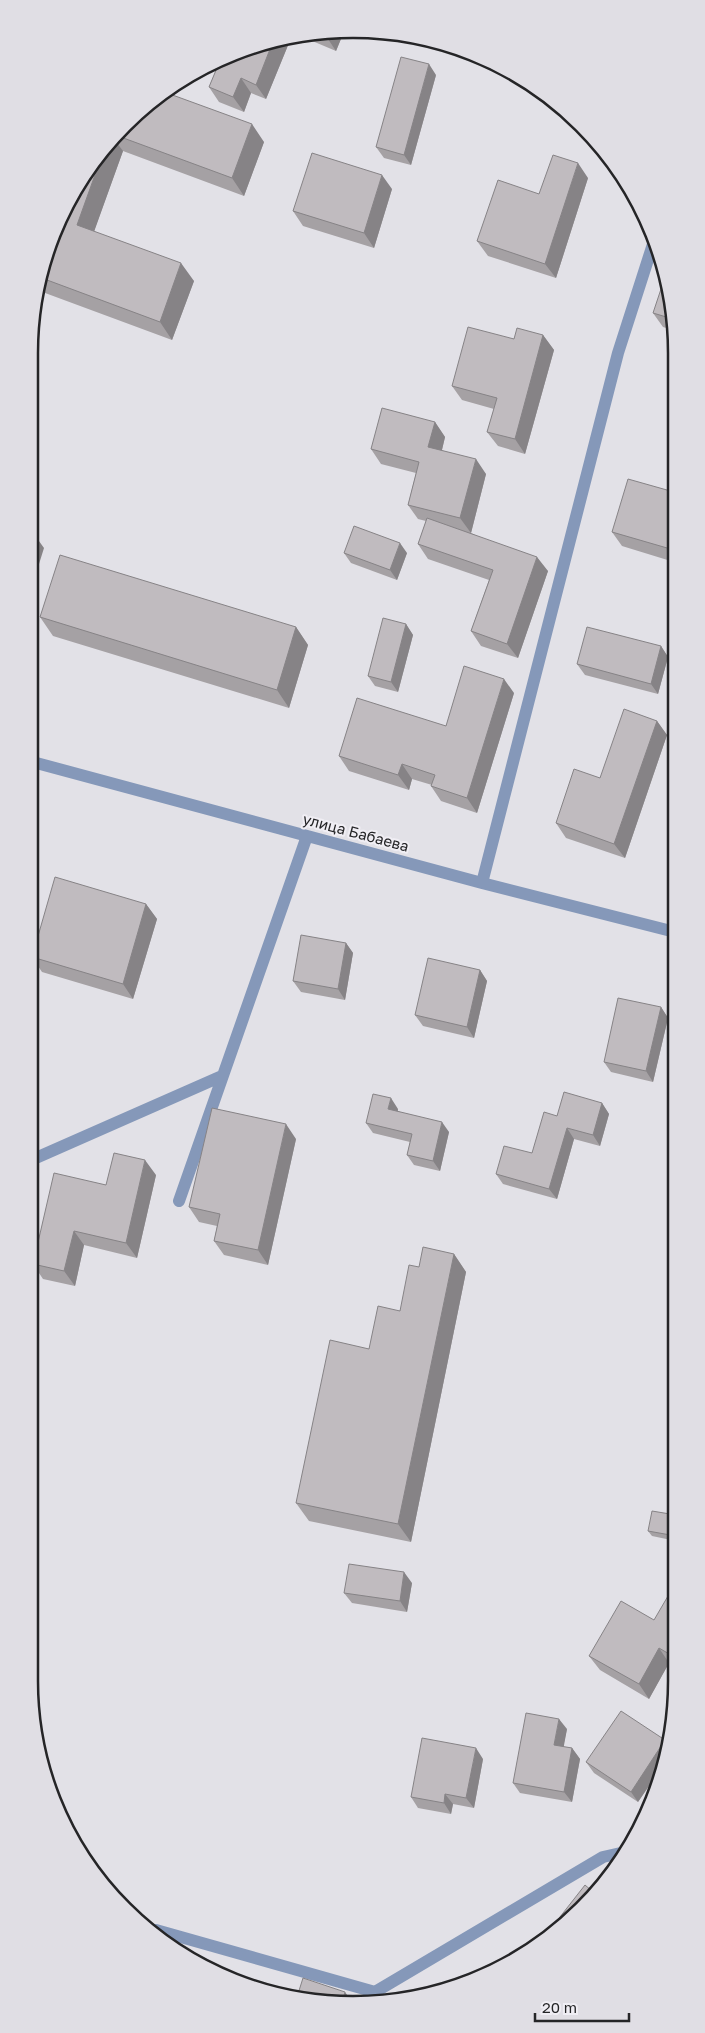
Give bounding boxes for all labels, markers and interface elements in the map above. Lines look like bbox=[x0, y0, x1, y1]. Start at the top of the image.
street label: улица Бабаева bbox=[301, 809, 411, 855]
scale bar bbox=[535, 1990, 629, 2022]
text: 20 m bbox=[542, 1998, 577, 2016]

